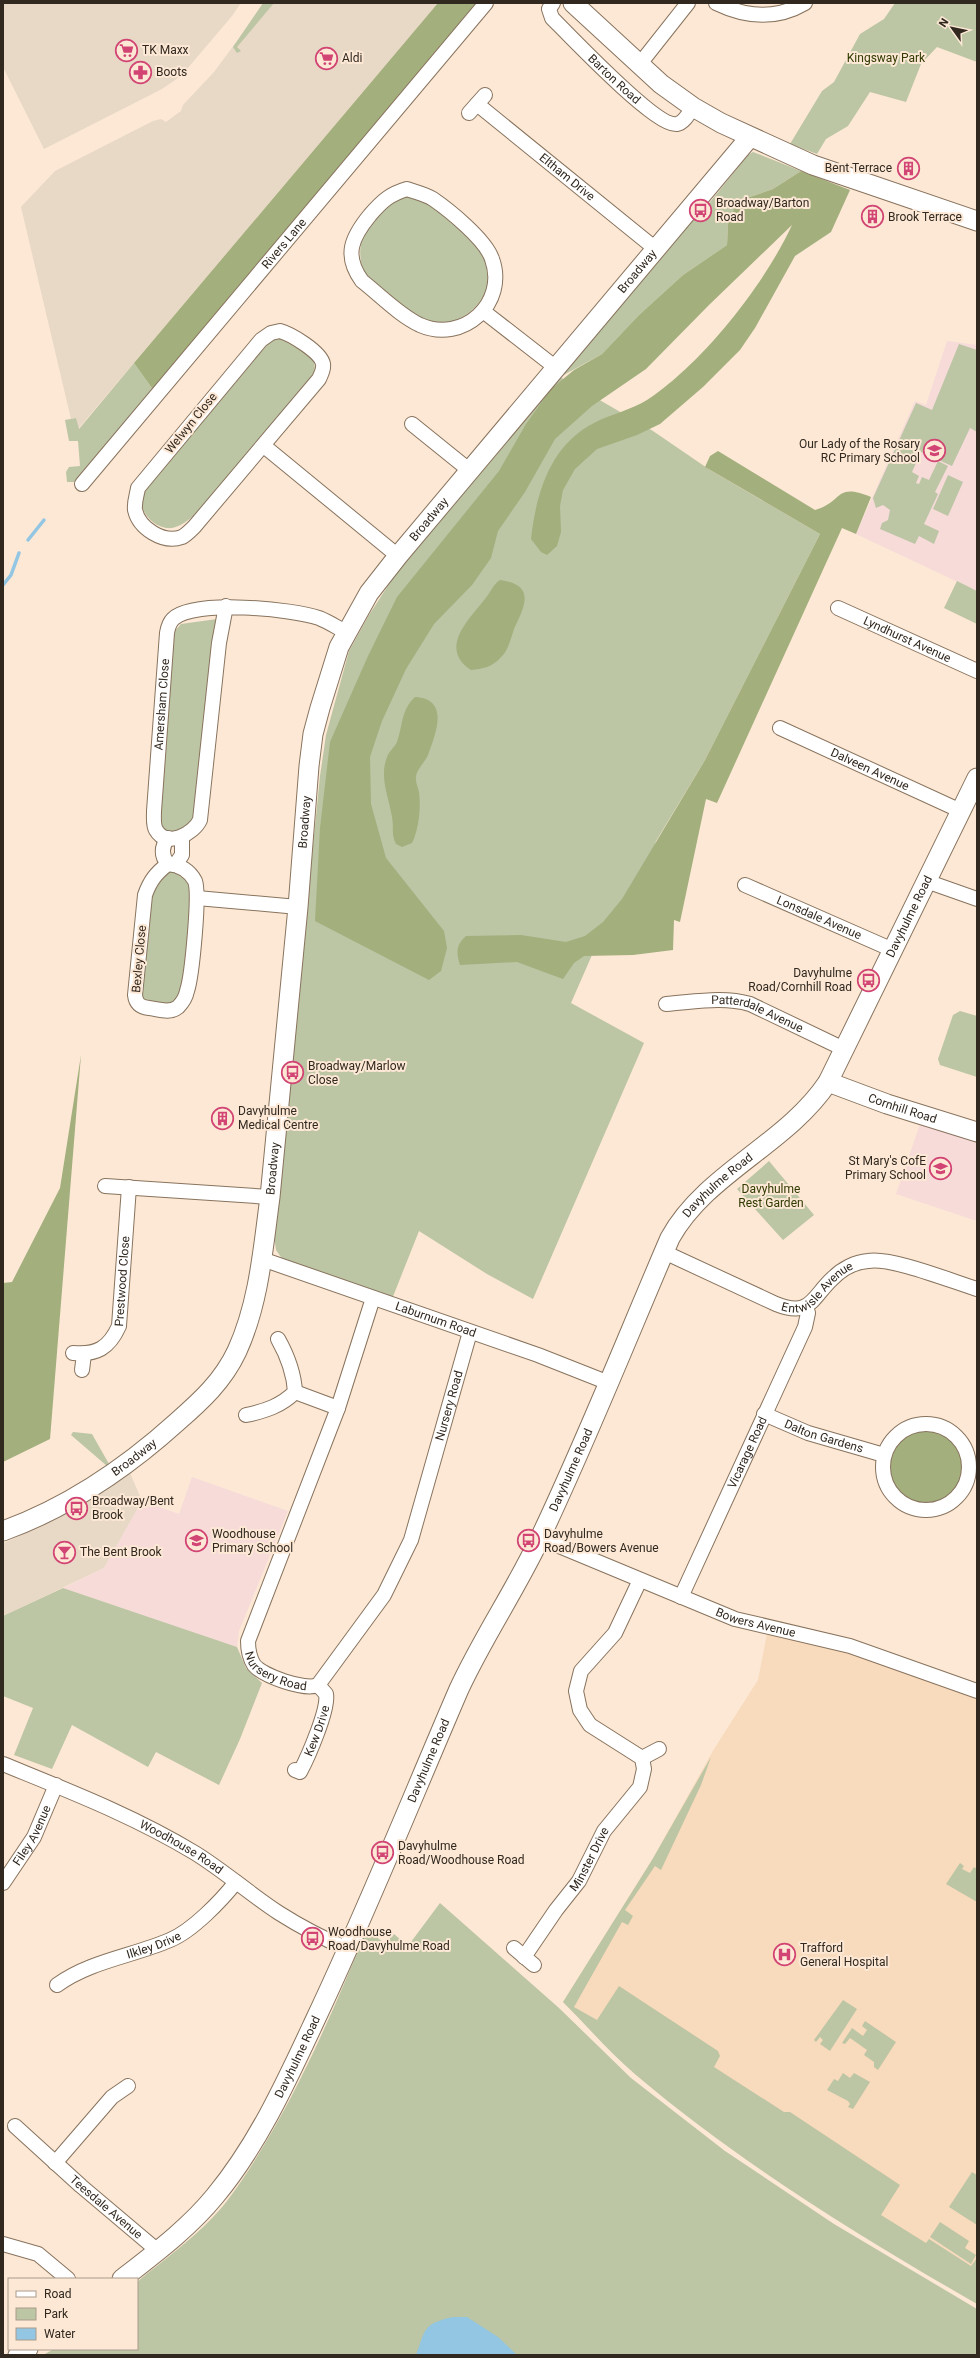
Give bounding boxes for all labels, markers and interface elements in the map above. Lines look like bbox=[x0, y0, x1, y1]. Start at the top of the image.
north arrow bbox=[932, 8, 972, 48]
text: N bbox=[936, 16, 952, 30]
supermarket icon: TK Maxx bbox=[114, 37, 140, 63]
place label: TK Maxx bbox=[142, 43, 189, 57]
supermarket icon: Aldi bbox=[314, 45, 340, 71]
place label: Aldi bbox=[342, 51, 363, 65]
street label: Barton Road bbox=[585, 51, 643, 107]
park label: Kingsway Park bbox=[847, 51, 926, 65]
pharmacy icon: Boots bbox=[128, 59, 154, 85]
place label: Boots bbox=[156, 65, 187, 79]
street label: Eltham Drive bbox=[537, 150, 598, 204]
building icon: Bent Terrace bbox=[895, 155, 921, 181]
place label: Bent Terrace bbox=[825, 161, 892, 175]
place label: Broadway/Barton Road bbox=[716, 196, 809, 224]
bus stop icon: Broadway/Barton Road bbox=[688, 197, 714, 223]
building icon: Brook Terrace bbox=[859, 204, 885, 230]
place label: Brook Terrace bbox=[888, 210, 962, 224]
street label: Rivers Lane bbox=[259, 215, 309, 272]
street label: Broadway bbox=[615, 246, 660, 296]
street label: Welwyn Close bbox=[162, 390, 220, 456]
place label: Our Lady of the Rosary RC Primary School bbox=[799, 437, 920, 465]
school or university icon: Our Lady of the Rosary RC Primary School bbox=[922, 438, 948, 464]
street label: Broadway bbox=[407, 494, 451, 544]
street label: Lyndhurst Avenue bbox=[861, 613, 953, 665]
street label: Amersham Close bbox=[151, 658, 172, 751]
street label: Dalveen Avenue bbox=[829, 745, 911, 793]
street label: Broadway bbox=[296, 795, 314, 849]
street label: Davyhulme Road bbox=[883, 873, 935, 960]
street label: Lonsdale Avenue bbox=[775, 893, 864, 942]
street label: Bexley Close bbox=[129, 925, 149, 993]
place label: Davyhulme Road/Cornhill Road bbox=[748, 966, 852, 994]
bus stop icon: Davyhulme Road/Cornhill Road bbox=[855, 967, 881, 993]
street label: Patterdale Avenue bbox=[711, 993, 805, 1035]
place label: Broadway/Marlow Close bbox=[308, 1059, 406, 1087]
bus stop icon: Broadway/Marlow Close bbox=[280, 1060, 306, 1086]
street label: Cornhill Road bbox=[866, 1091, 938, 1126]
place label: Davyhulme Medical Centre bbox=[238, 1104, 318, 1132]
building icon: Davyhulme Medical Centre bbox=[210, 1105, 236, 1131]
street label: Broadway bbox=[263, 1141, 282, 1195]
street label: Davyhulme Road bbox=[680, 1150, 755, 1220]
place label: St Mary's CofE Primary School bbox=[845, 1154, 926, 1182]
school or university icon: St Mary's CofE Primary School bbox=[928, 1155, 954, 1181]
park label: Davyhulme Rest Garden bbox=[738, 1182, 804, 1210]
street label: Prestwood Close bbox=[112, 1236, 132, 1327]
street label: Entwisle Avenue bbox=[780, 1259, 855, 1316]
street label: Laburnum Road bbox=[393, 1299, 478, 1340]
street label: Nursery Road bbox=[433, 1369, 466, 1442]
street label: Vicarage Road bbox=[725, 1414, 770, 1491]
street label: Dalton Gardens bbox=[782, 1417, 865, 1456]
street label: Davyhulme Road bbox=[546, 1426, 596, 1514]
street label: Broadway bbox=[109, 1436, 160, 1479]
place label: Broadway/Bent Brook bbox=[92, 1494, 174, 1522]
bus stop icon: Broadway/Bent Brook bbox=[64, 1495, 90, 1521]
place label: Woodhouse Primary School bbox=[212, 1527, 293, 1555]
place label: Davyhulme Road/Bowers Avenue bbox=[544, 1527, 659, 1555]
school or university icon: Woodhouse Primary School bbox=[184, 1528, 210, 1554]
bus stop icon: Davyhulme Road/Bowers Avenue bbox=[516, 1528, 542, 1554]
bar icon: The Bent Brook bbox=[52, 1539, 78, 1565]
place label: The Bent Brook bbox=[80, 1545, 163, 1559]
street label: Bowers Avenue bbox=[714, 1605, 797, 1640]
street label: Nursery Road bbox=[242, 1650, 308, 1693]
street label: Kew Drive bbox=[301, 1704, 332, 1758]
street label: Davyhulme Road bbox=[405, 1717, 452, 1805]
street label: Filey Avenue bbox=[10, 1803, 54, 1868]
street label: Woodhouse Road bbox=[138, 1817, 226, 1877]
street label: Minster Drive bbox=[567, 1824, 612, 1894]
place label: Davyhulme Road/Woodhouse Road bbox=[398, 1839, 525, 1867]
bus stop icon: Davyhulme Road/Woodhouse Road bbox=[370, 1840, 396, 1866]
place label: Woodhouse Road/Davyhulme Road bbox=[328, 1925, 450, 1953]
bus stop icon: Woodhouse Road/Davyhulme Road bbox=[300, 1926, 326, 1952]
street label: Ilkley Drive bbox=[125, 1929, 184, 1962]
place label: Trafford General Hospital bbox=[800, 1941, 888, 1969]
hospital icon: Trafford General Hospital bbox=[771, 1942, 797, 1968]
street label: Davyhulme Road bbox=[272, 2014, 323, 2100]
street label: Teesdale Avenue bbox=[67, 2172, 145, 2242]
legend bbox=[8, 2278, 138, 2350]
text: Road bbox=[44, 2287, 72, 2301]
text: Park bbox=[44, 2307, 69, 2321]
text: Water bbox=[44, 2327, 75, 2341]

